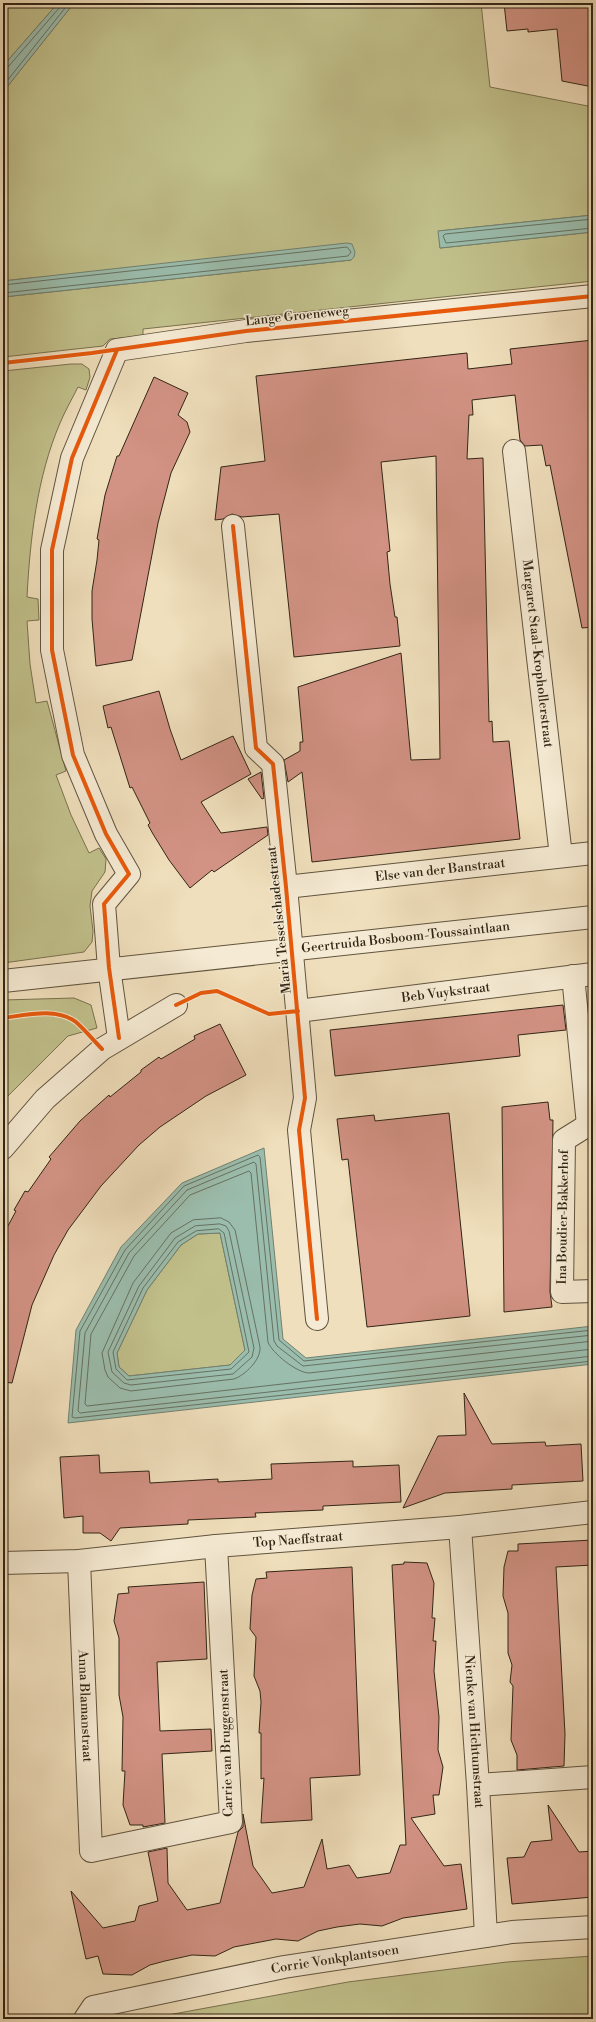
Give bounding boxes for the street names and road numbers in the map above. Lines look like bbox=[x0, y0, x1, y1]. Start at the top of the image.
street label: Lange Groeneweg bbox=[244, 303, 350, 329]
street label: Margaret Staal-Krophollerstraat bbox=[519, 559, 556, 749]
street label: Maria Tesselschadestraat bbox=[263, 845, 295, 994]
street label: Else van der Banstraat bbox=[374, 855, 506, 885]
street label: Geertruida Bosboom-Toussaintlaan bbox=[301, 918, 511, 957]
street label: Beb Vuykstraat bbox=[400, 979, 492, 1006]
street label: Ina Boudier-Bakkerhof bbox=[554, 1148, 572, 1285]
street label: Top Naeffstraat bbox=[252, 1528, 344, 1551]
street label: Anna Blamanstraat bbox=[75, 1648, 95, 1763]
street label: Nienke van Hichtumstraat bbox=[461, 1654, 487, 1809]
street label: Carrie van Bruggenstraat bbox=[215, 1668, 237, 1817]
street label: Corrie Vonkplantsoen bbox=[269, 1941, 400, 1978]

